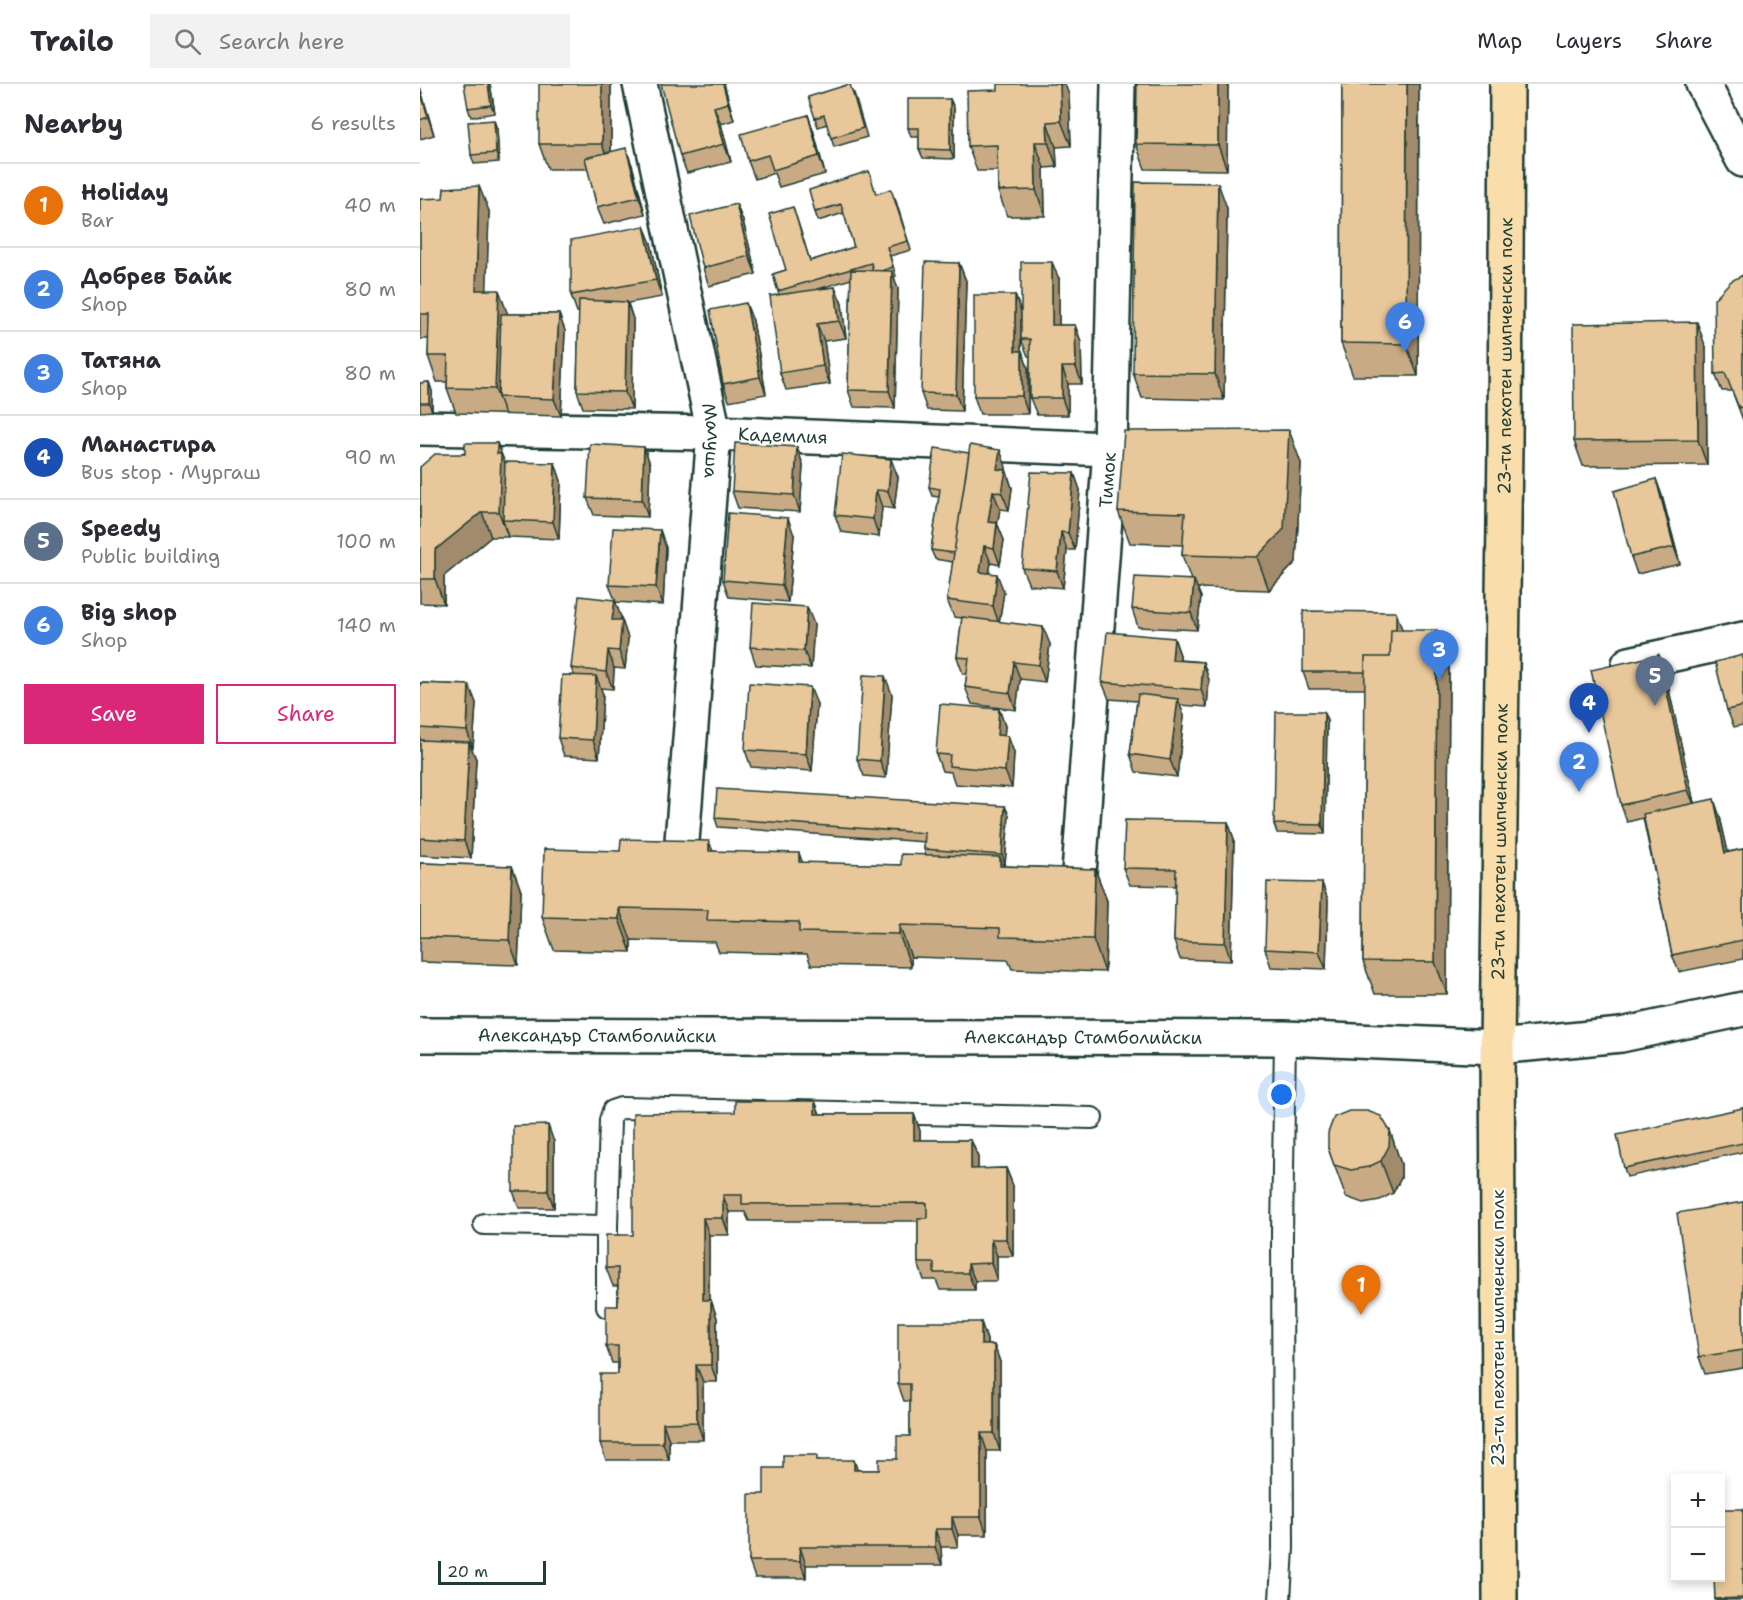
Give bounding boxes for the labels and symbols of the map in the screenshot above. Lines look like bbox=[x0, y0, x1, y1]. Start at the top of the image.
street label: 23-ти пехотен шипченски полк bbox=[1492, 217, 1518, 495]
pin: 6 bbox=[1386, 302, 1424, 352]
street label: Малуша bbox=[696, 400, 726, 479]
street label: Кадемлия bbox=[738, 422, 828, 450]
street label: Тимок bbox=[1094, 451, 1122, 509]
pin: 3 bbox=[1420, 630, 1458, 680]
pin: 5 bbox=[1636, 656, 1674, 706]
pin: 4 bbox=[1570, 684, 1608, 733]
street label: 23-ти пехотен шипченски полк bbox=[1486, 703, 1514, 981]
pin: 2 bbox=[1560, 742, 1598, 792]
street label: Александър Стамболийски bbox=[478, 1023, 717, 1048]
street label: Александър Стамболийски bbox=[964, 1025, 1202, 1050]
your location bbox=[1267, 1080, 1296, 1109]
street label: 23-ти пехотен шипченски полк bbox=[1486, 1189, 1510, 1467]
pin: 1 bbox=[1342, 1266, 1380, 1315]
scale bar bbox=[438, 1558, 546, 1586]

